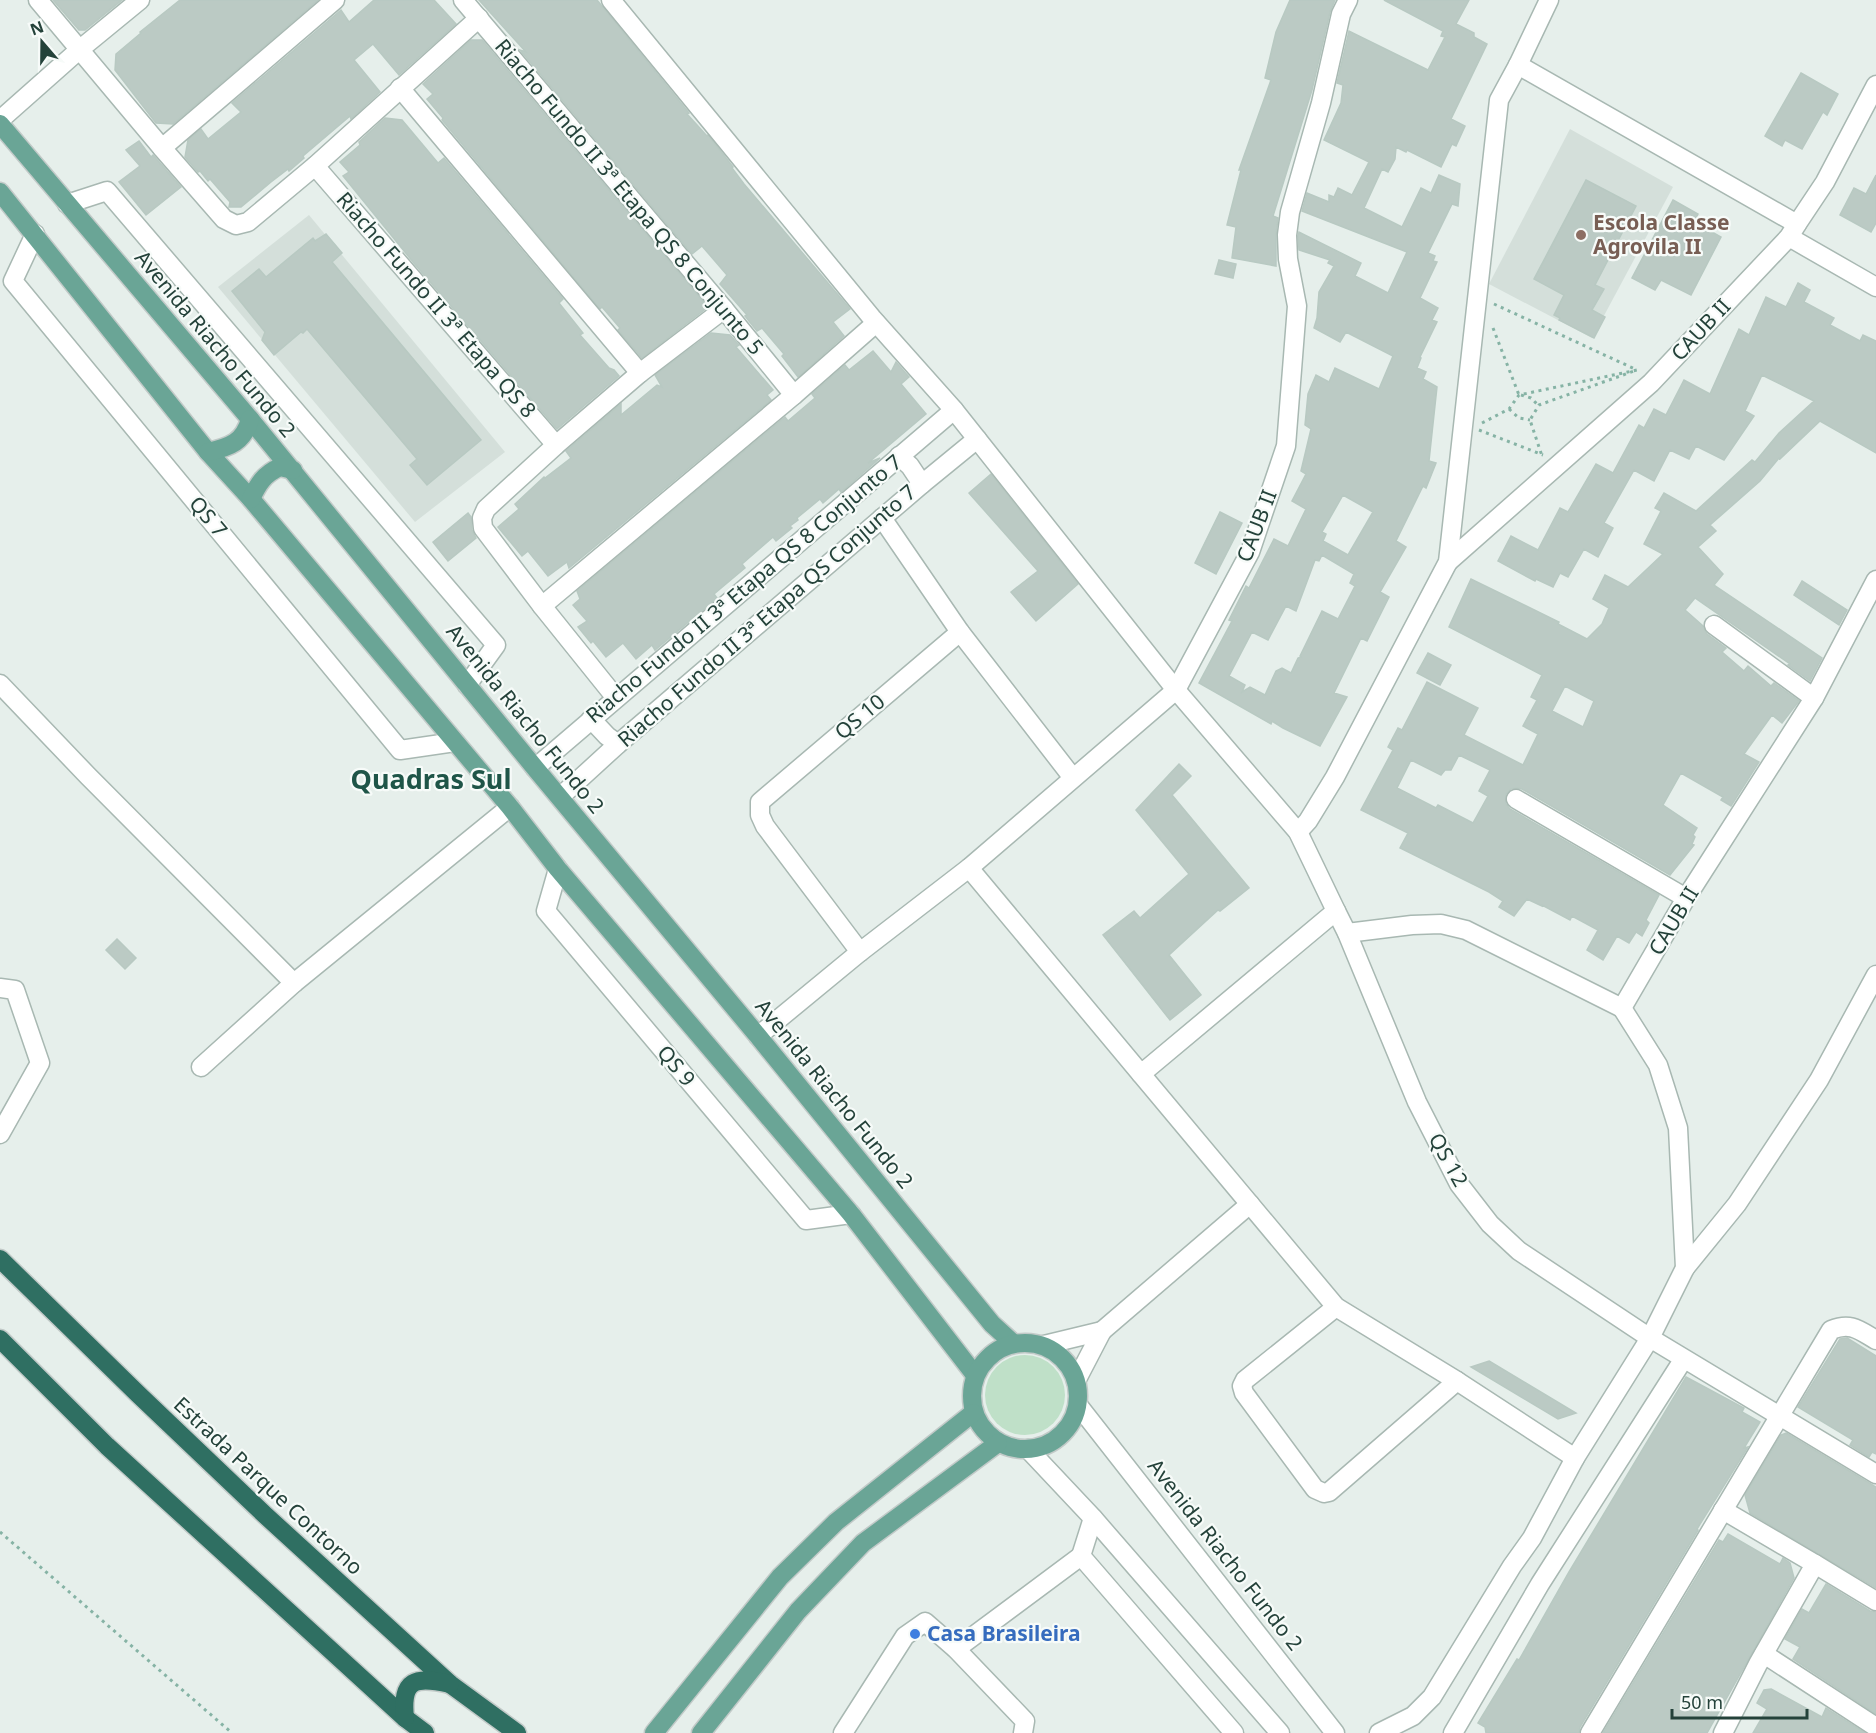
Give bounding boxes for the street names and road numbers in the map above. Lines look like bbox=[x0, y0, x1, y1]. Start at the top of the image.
street label: Riacho Fundo II 3ª Etapa QS 8 Conjunto 5 bbox=[489, 33, 770, 360]
street label: Riacho Fundo II 3ª Etapa QS 8 bbox=[331, 185, 543, 423]
street label: Avenida Riacho Fundo 2 bbox=[129, 244, 302, 443]
street label: CAUB II bbox=[1664, 292, 1736, 366]
street label: Riacho Fundo II 3ª Etapa QS 8 Conjunto 7 bbox=[580, 448, 907, 729]
street label: Riacho Fundo II 3ª Etapa QS Conjunto 7 bbox=[611, 478, 921, 753]
street label: CAUB II bbox=[1229, 485, 1283, 566]
street label: QS 7 bbox=[183, 490, 234, 543]
street label: Avenida Riacho Fundo 2 bbox=[441, 618, 611, 819]
street label: QS 10 bbox=[828, 687, 890, 745]
street label: CAUB II bbox=[1642, 881, 1705, 960]
street label: Avenida Riacho Fundo 2 bbox=[750, 993, 920, 1194]
street label: QS 9 bbox=[651, 1039, 702, 1092]
street label: QS 12 bbox=[1423, 1128, 1475, 1191]
street label: Estrada Parque Contorno bbox=[168, 1390, 369, 1580]
street label: Avenida Riacho Fundo 2 bbox=[1142, 1453, 1309, 1656]

